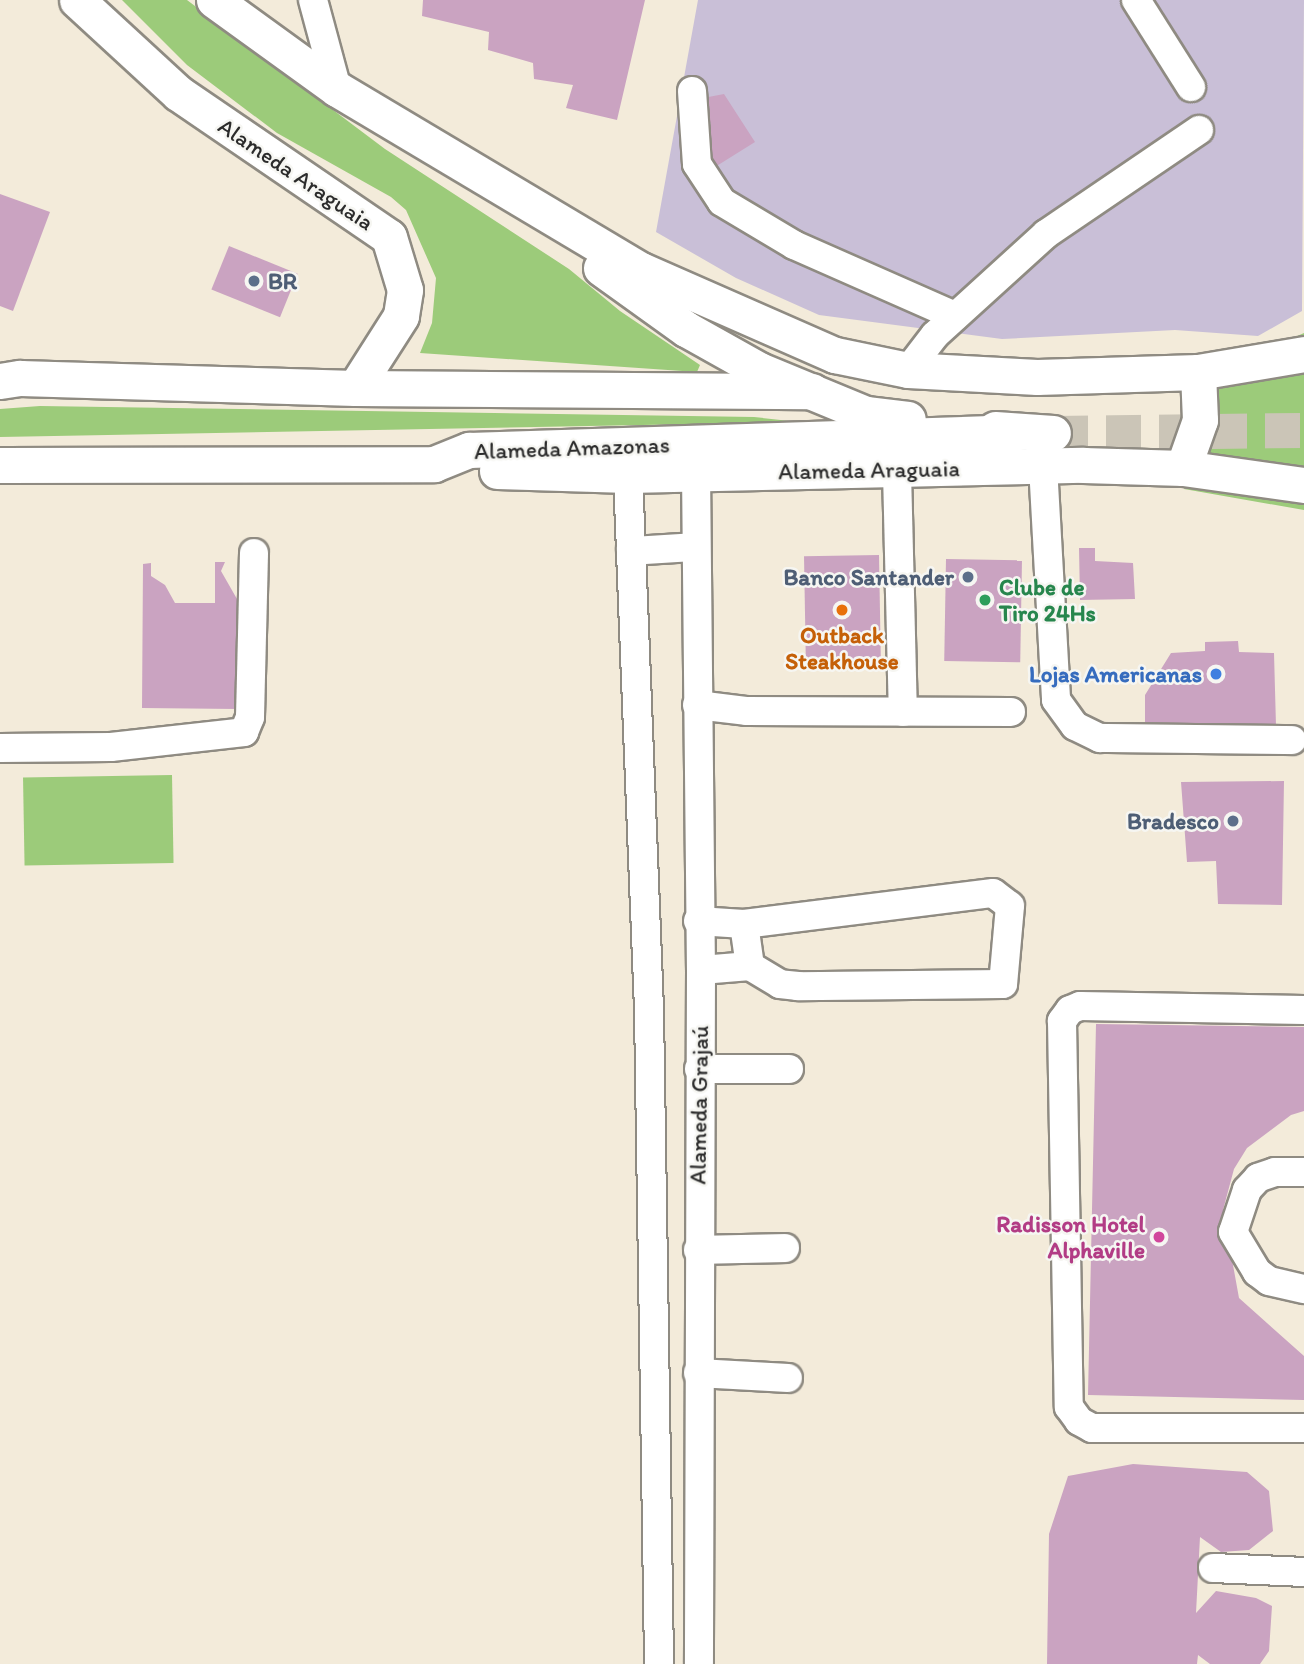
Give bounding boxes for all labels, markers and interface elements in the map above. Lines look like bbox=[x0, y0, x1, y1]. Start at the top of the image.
street label: Alameda Araguaia bbox=[213, 112, 379, 236]
place label: BR bbox=[268, 267, 297, 295]
marker: BR bbox=[246, 273, 262, 289]
street label: Alameda Amazonas bbox=[474, 431, 670, 465]
street label: Alameda Araguaia bbox=[778, 455, 960, 485]
place label: Banco Santander bbox=[784, 563, 954, 591]
marker: Banco Santander bbox=[960, 569, 976, 585]
place label: Clube de Tiro 24Hs bbox=[999, 573, 1096, 627]
marker: Clube de Tiro 24Hs bbox=[977, 592, 993, 608]
marker: Outback Steakhouse bbox=[834, 602, 850, 618]
place label: Outback Steakhouse bbox=[785, 621, 899, 675]
place label: Lojas Americanas bbox=[1029, 660, 1202, 688]
marker: Lojas Americanas bbox=[1208, 666, 1224, 682]
place label: Bradesco bbox=[1127, 807, 1219, 835]
marker: Bradesco bbox=[1225, 813, 1241, 829]
street label: Alameda Grajaú bbox=[684, 1025, 714, 1185]
place label: Radisson Hotel Alphaville bbox=[996, 1210, 1145, 1264]
marker: Radisson Hotel Alphaville bbox=[1151, 1229, 1167, 1245]

